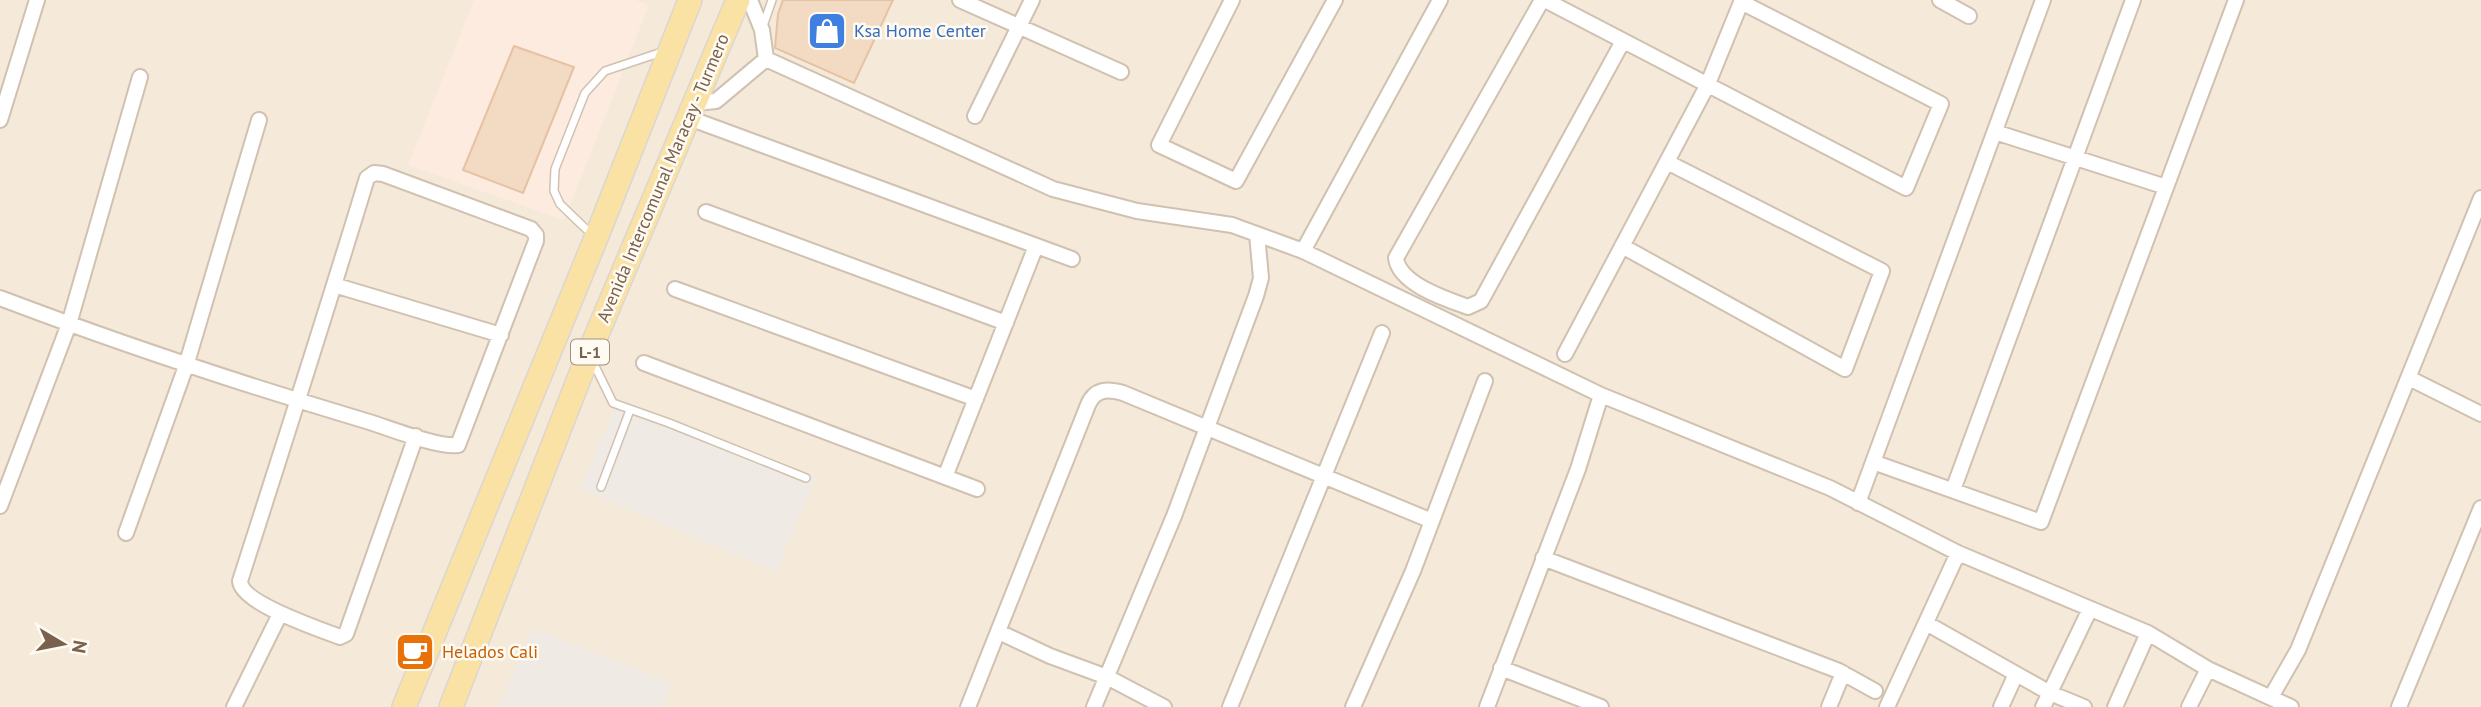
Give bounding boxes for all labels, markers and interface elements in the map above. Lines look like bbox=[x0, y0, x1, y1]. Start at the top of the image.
shop icon: Ksa Home Center bbox=[806, 10, 848, 52]
place label: Ksa Home Center bbox=[854, 19, 986, 42]
street label: Avenida Intercomunal Maracay - Turmero bbox=[591, 30, 734, 326]
road number: L-1 bbox=[571, 340, 609, 364]
north arrow bbox=[28, 609, 98, 679]
cafe icon: Helados Cali bbox=[394, 631, 436, 673]
text: N bbox=[67, 639, 93, 655]
place label: Helados Cali bbox=[442, 640, 538, 663]

